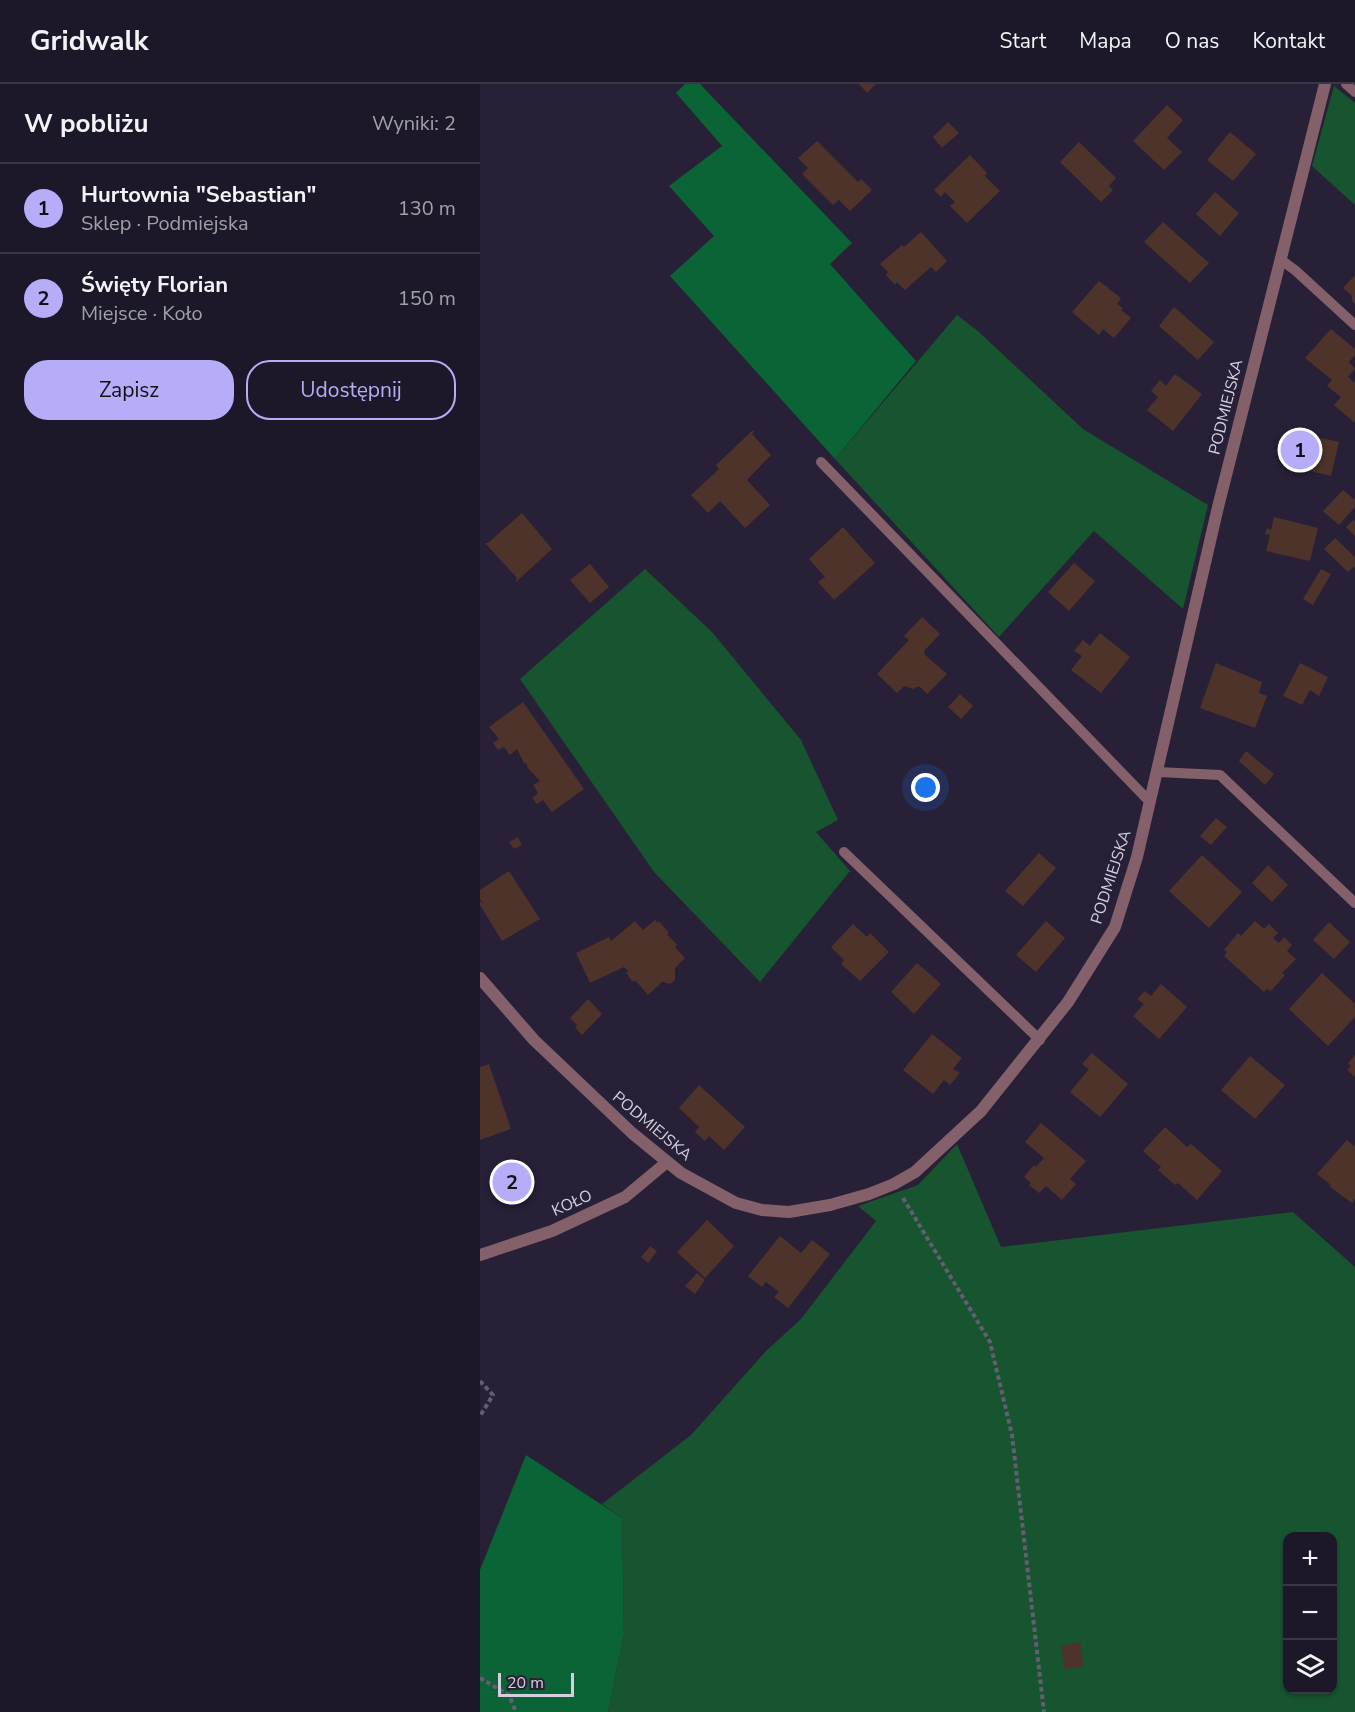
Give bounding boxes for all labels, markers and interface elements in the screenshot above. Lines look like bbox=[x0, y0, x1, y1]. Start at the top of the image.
text: Gridwalk bbox=[30, 22, 148, 60]
text: Start bbox=[1000, 27, 1046, 55]
text: Mapa bbox=[1079, 27, 1132, 55]
text: O nas bbox=[1165, 27, 1219, 55]
text: Kontakt bbox=[1252, 27, 1325, 55]
text: W pobliżu bbox=[24, 106, 148, 141]
text: Wyniki: 2 bbox=[372, 110, 456, 137]
text: Hurtownia "Sebastian" bbox=[81, 180, 316, 210]
text: 1 bbox=[38, 195, 50, 222]
text: 130 m bbox=[398, 195, 456, 222]
text: Sklep · Podmiejska bbox=[81, 210, 249, 237]
text: Święty Florian bbox=[81, 270, 228, 300]
text: 2 bbox=[38, 285, 50, 312]
text: 150 m bbox=[398, 285, 456, 312]
text: Miejsce · Koło bbox=[81, 300, 203, 327]
street label: PODMIEJSKA bbox=[1204, 357, 1249, 457]
button: Zapisz bbox=[24, 360, 234, 420]
button: Udostępnij bbox=[246, 360, 456, 420]
pin: 1 bbox=[1280, 428, 1320, 472]
your location bbox=[911, 773, 940, 802]
street label: PODMIEJSKA bbox=[1085, 827, 1137, 927]
street label: PODMIEJSKA bbox=[608, 1086, 697, 1166]
pin: 2 bbox=[492, 1160, 531, 1204]
street label: KOŁO bbox=[548, 1184, 596, 1222]
map controls bbox=[1283, 1532, 1337, 1694]
button: + bbox=[1283, 1532, 1337, 1586]
button: − bbox=[1283, 1586, 1337, 1640]
button: layers bbox=[1283, 1640, 1337, 1694]
scale bar bbox=[498, 1670, 574, 1698]
text: 20 m bbox=[507, 1672, 544, 1694]

